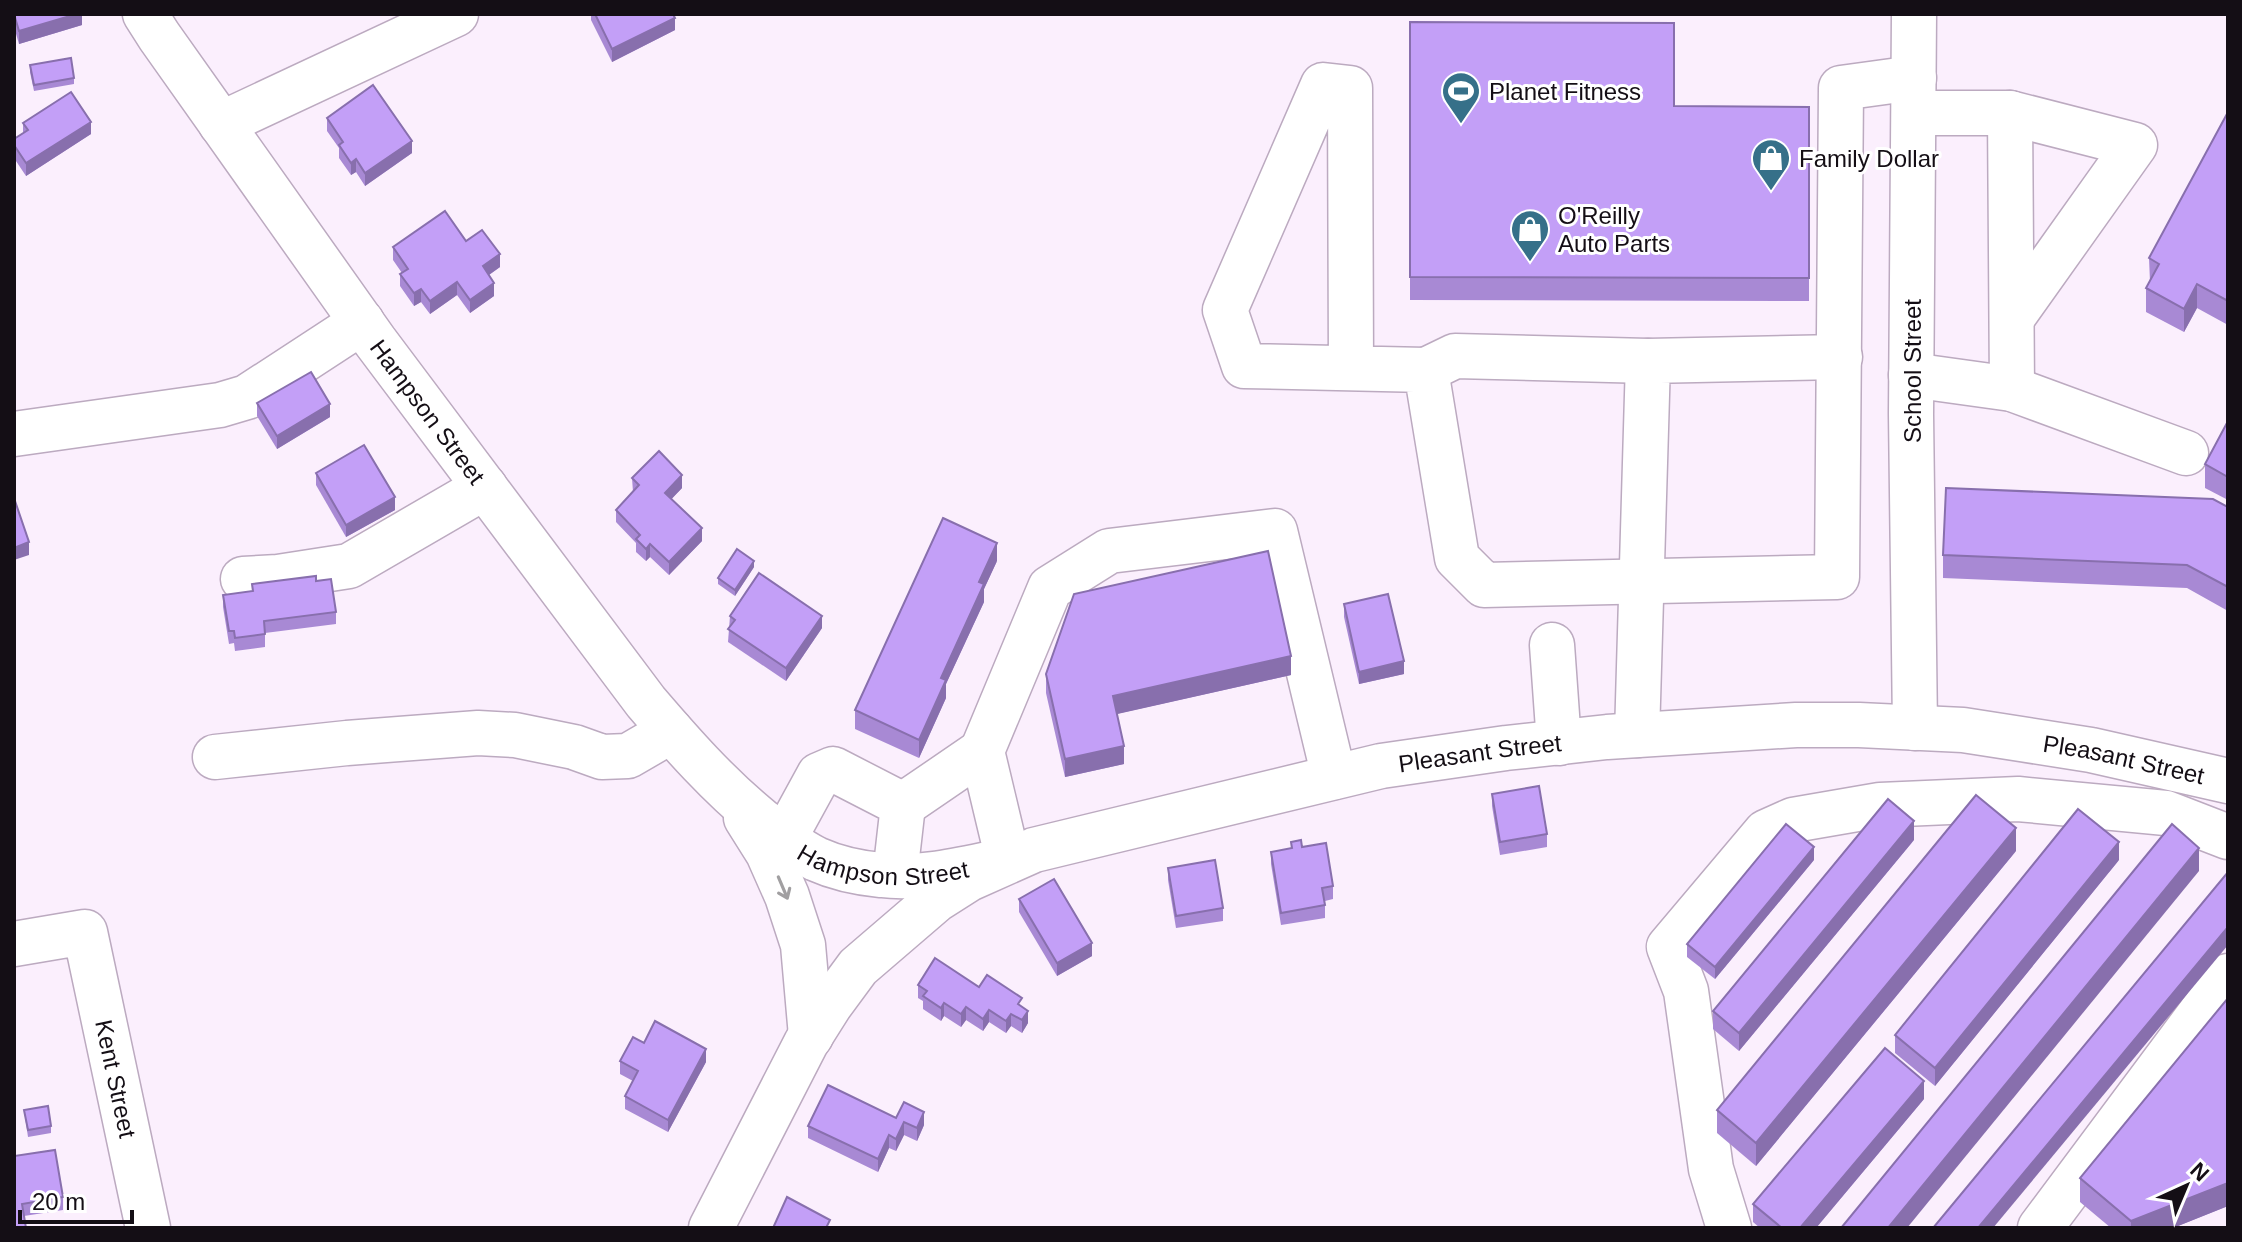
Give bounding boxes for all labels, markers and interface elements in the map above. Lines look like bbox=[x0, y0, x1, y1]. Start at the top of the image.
sports icon: Planet Fitness bbox=[1440, 70, 1482, 125]
place label: Planet Fitness bbox=[1489, 78, 1641, 105]
shop icon: Family Dollar bbox=[1750, 137, 1792, 192]
place label: Family Dollar bbox=[1799, 145, 1939, 172]
place label: O'Reilly Auto Parts bbox=[1558, 202, 1670, 257]
shop icon: O'Reilly Auto Parts bbox=[1509, 208, 1551, 263]
street label: School Street bbox=[1899, 299, 1926, 443]
street label: Hampson Street bbox=[365, 334, 491, 489]
street label: Pleasant Street bbox=[1397, 729, 1563, 777]
street label: Pleasant Street bbox=[2041, 729, 2207, 789]
street label: Hampson Street bbox=[793, 838, 971, 890]
one-way arrow bbox=[777, 875, 791, 900]
street label: Kent Street bbox=[91, 1017, 142, 1141]
north arrow bbox=[2146, 1146, 2226, 1226]
text: N bbox=[2185, 1157, 2214, 1186]
scale bar bbox=[20, 1174, 132, 1224]
text: 20 m bbox=[32, 1188, 85, 1215]

